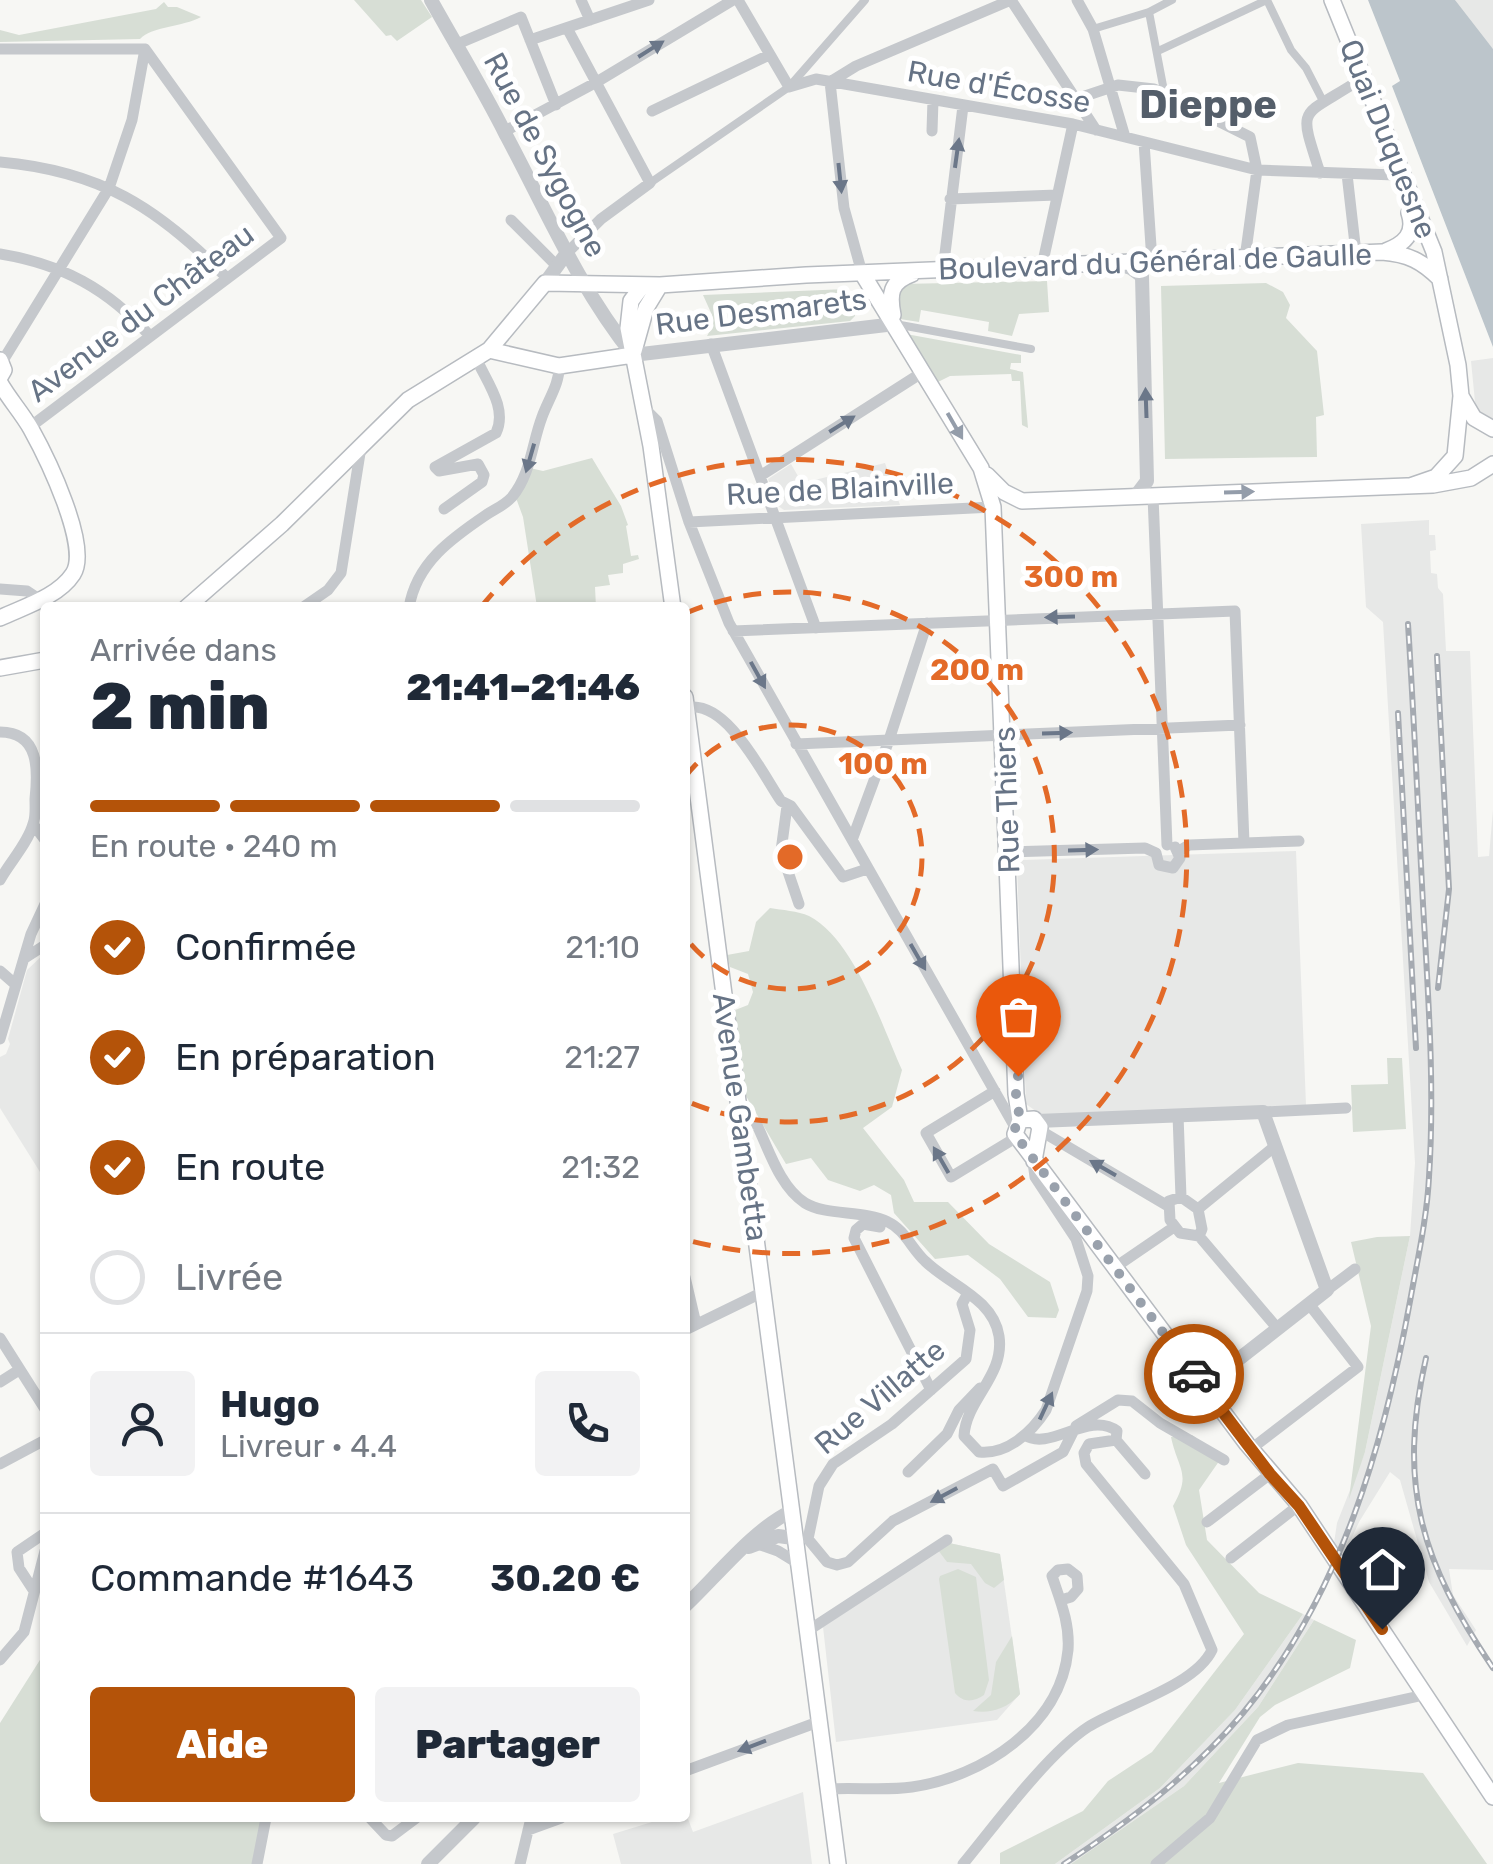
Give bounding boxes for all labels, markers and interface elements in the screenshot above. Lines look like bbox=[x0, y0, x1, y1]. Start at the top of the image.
street label: Quai Duquesne bbox=[1332, 34, 1444, 244]
one-way arrow bbox=[637, 41, 664, 59]
street label: Rue de Sygogne bbox=[476, 47, 614, 263]
street label: Rue d'Écosse bbox=[905, 53, 1093, 121]
district label: Dieppe bbox=[1139, 81, 1277, 128]
one-way arrow bbox=[949, 137, 965, 168]
one-way arrow bbox=[833, 163, 849, 195]
street label: Avenue du Château bbox=[21, 216, 261, 410]
street label: Boulevard du Général de Gaulle bbox=[938, 236, 1372, 288]
street label: Rue Desmarets bbox=[653, 281, 869, 343]
one-way arrow bbox=[1138, 387, 1154, 419]
one-way arrow bbox=[946, 412, 963, 440]
one-way arrow bbox=[828, 415, 855, 433]
one-way arrow bbox=[522, 443, 537, 473]
street label: Rue de Blainville bbox=[725, 465, 955, 513]
one-way arrow bbox=[1224, 484, 1256, 500]
text: 300 m bbox=[1024, 559, 1118, 595]
one-way arrow bbox=[1044, 609, 1076, 625]
text: Arrivée dans bbox=[90, 631, 277, 669]
text: 200 m bbox=[930, 652, 1024, 688]
one-way arrow bbox=[749, 660, 766, 689]
text: 21:41–21:46 bbox=[406, 664, 640, 710]
text: 2 min bbox=[90, 668, 270, 745]
one-way arrow bbox=[1041, 724, 1073, 740]
street label: Rue Thiers bbox=[986, 726, 1028, 874]
text: 100 m bbox=[838, 746, 928, 782]
text: En route · 240 m bbox=[90, 827, 338, 865]
centre of rings bbox=[772, 839, 808, 875]
one-way arrow bbox=[1068, 841, 1100, 857]
icon: check bbox=[90, 920, 145, 975]
text: Confirmée bbox=[175, 924, 357, 970]
text: 21:10 bbox=[565, 928, 640, 966]
one-way arrow bbox=[909, 943, 926, 972]
pin bbox=[976, 974, 1061, 1077]
icon: bag bbox=[991, 989, 1046, 1044]
street label: Avenue Gambetta bbox=[705, 990, 775, 1244]
icon: check bbox=[90, 1030, 145, 1085]
text: En préparation bbox=[175, 1034, 436, 1080]
text: 21:27 bbox=[564, 1038, 640, 1076]
icon: check bbox=[90, 1140, 145, 1195]
text: En route bbox=[175, 1144, 325, 1190]
one-way arrow bbox=[933, 1145, 950, 1174]
text: 21:32 bbox=[561, 1148, 640, 1186]
one-way arrow bbox=[1089, 1160, 1118, 1177]
text: Livrée bbox=[175, 1254, 283, 1300]
courier bbox=[1144, 1324, 1244, 1424]
street label: Rue Villatte bbox=[807, 1332, 953, 1462]
icon: car bbox=[1167, 1347, 1222, 1402]
button: person bbox=[90, 1371, 195, 1476]
button: phone bbox=[535, 1371, 640, 1476]
text: Hugo bbox=[220, 1381, 320, 1427]
one-way arrow bbox=[1037, 1391, 1054, 1420]
text: Livreur · 4.4 bbox=[220, 1427, 397, 1465]
one-way arrow bbox=[930, 1487, 959, 1504]
pin bbox=[1340, 1527, 1425, 1630]
icon: home bbox=[1355, 1542, 1410, 1597]
text: Commande #1643 bbox=[90, 1555, 414, 1601]
text: 30.20 € bbox=[490, 1555, 640, 1601]
button: Aide bbox=[90, 1687, 355, 1802]
button: Partager bbox=[375, 1687, 640, 1802]
one-way arrow bbox=[736, 1738, 766, 1754]

